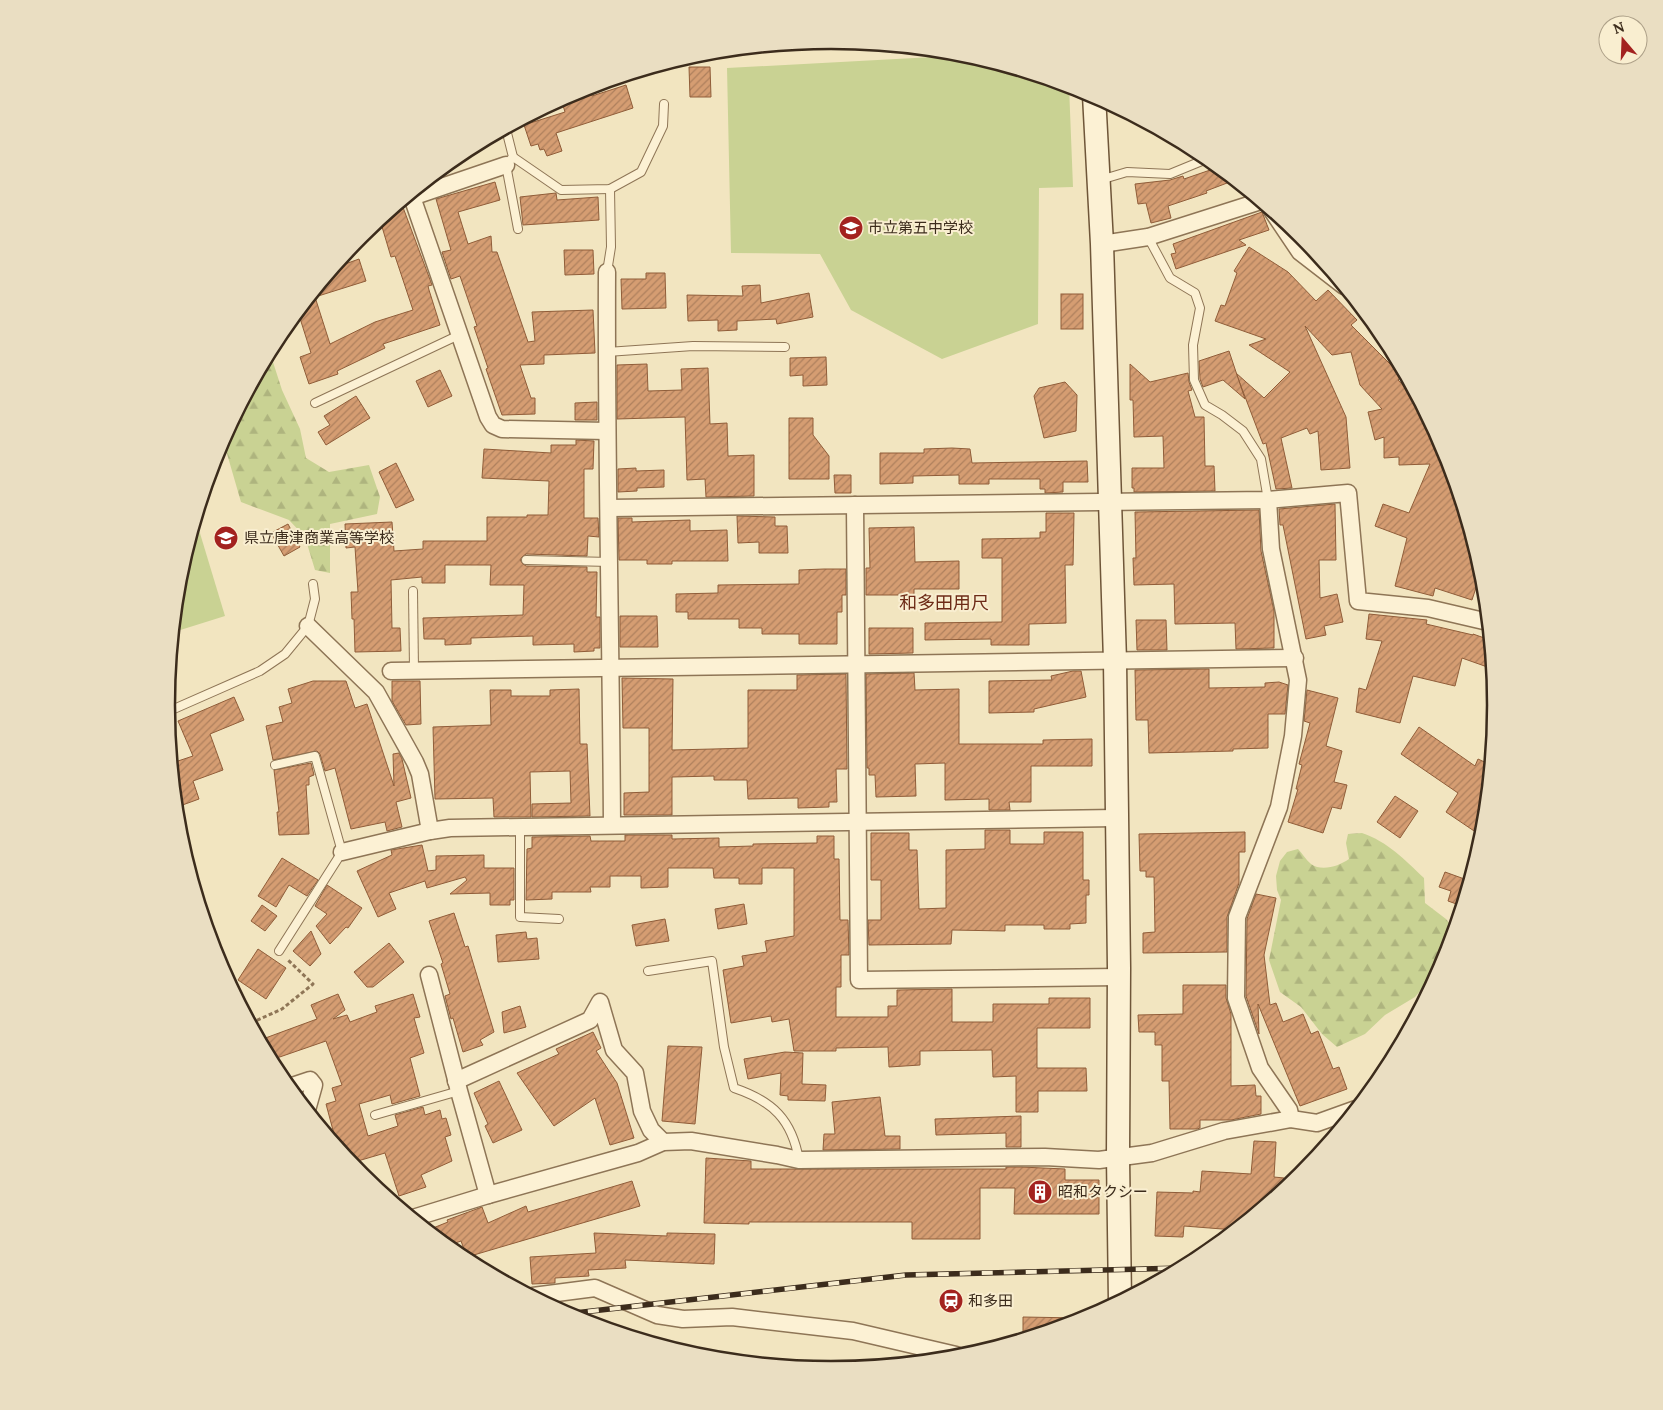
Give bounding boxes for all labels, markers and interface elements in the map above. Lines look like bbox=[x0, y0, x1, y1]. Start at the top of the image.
north arrow bbox=[1598, 15, 1648, 65]
text: N bbox=[1611, 17, 1627, 38]
school or university icon: 市立第五中学校 bbox=[838, 215, 864, 241]
place label: 市立第五中学校 bbox=[868, 218, 973, 237]
school or university icon: 県立唐津商業高等学校 bbox=[213, 525, 239, 551]
place label: 県立唐津商業高等学校 bbox=[244, 528, 394, 547]
district label: 和多田用尺 bbox=[899, 591, 989, 614]
building icon: 昭和タクシー bbox=[1027, 1179, 1053, 1205]
place label: 昭和タクシー bbox=[1058, 1182, 1148, 1201]
station icon: 和多田 bbox=[938, 1288, 964, 1314]
place label: 和多田 bbox=[968, 1291, 1013, 1310]

